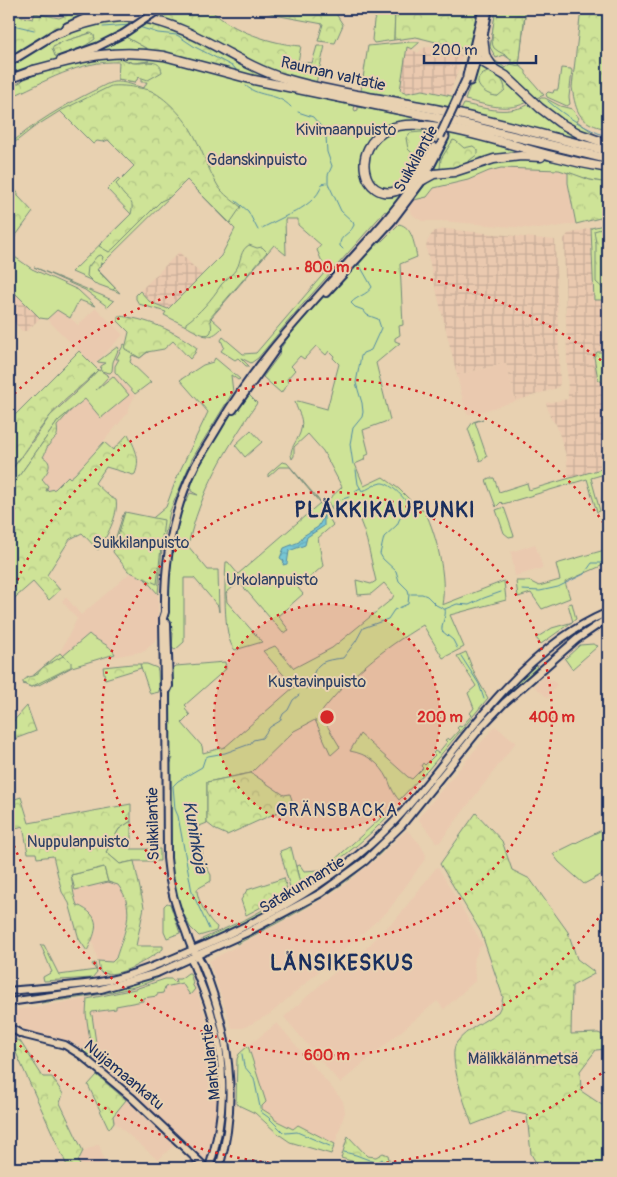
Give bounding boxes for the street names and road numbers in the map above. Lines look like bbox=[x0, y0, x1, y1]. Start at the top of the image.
street label: Rauman valtatie bbox=[279, 52, 387, 96]
street label: Suikkilantie bbox=[389, 122, 443, 196]
street label: Suikkilantie bbox=[142, 787, 164, 861]
street label: Satakunnantie bbox=[256, 852, 348, 918]
street label: Markulantie bbox=[197, 1023, 225, 1101]
street label: Nuijamaankatu bbox=[80, 1036, 168, 1114]

